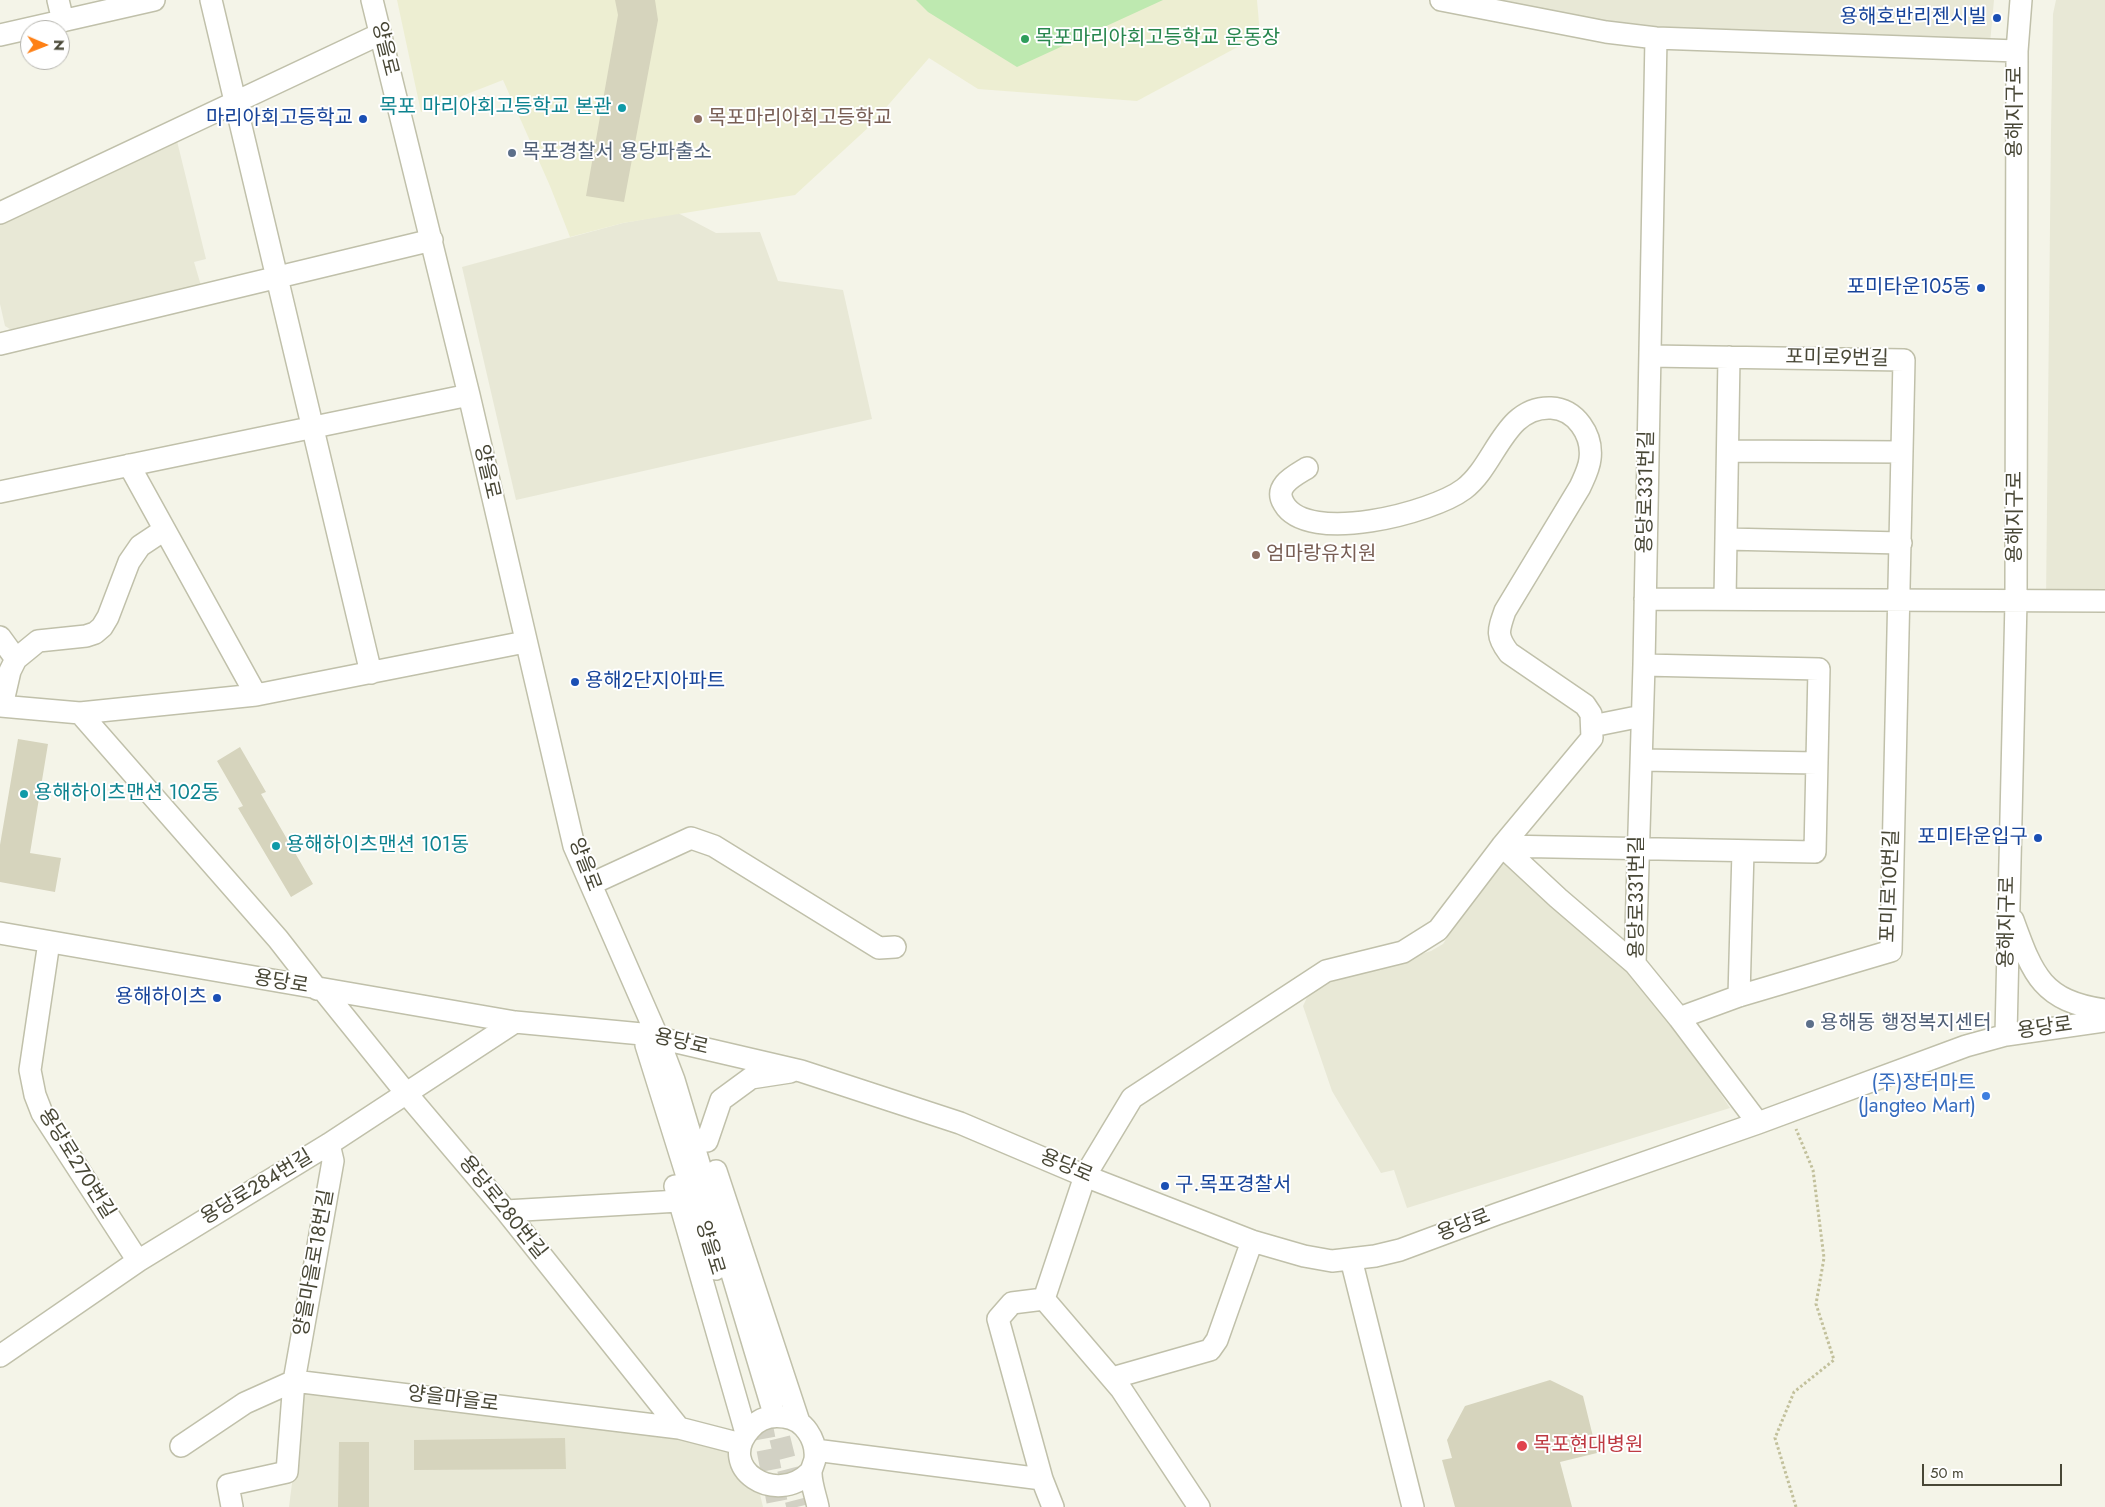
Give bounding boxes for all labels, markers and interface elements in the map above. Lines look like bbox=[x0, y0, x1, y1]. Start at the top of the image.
place label: 용해호반리젠시빌 bbox=[1840, 6, 1987, 30]
marker: 용해호반리젠시빌 bbox=[1991, 12, 2003, 24]
street label: 양을로 bbox=[366, 19, 402, 79]
north arrow bbox=[20, 20, 70, 70]
place label: 목포마리아회고등학교 운동장 bbox=[1035, 27, 1280, 51]
marker: 목포마리아회고등학교 운동장 bbox=[1019, 33, 1031, 45]
text: N bbox=[49, 40, 69, 51]
street label: 용해지구로 bbox=[2004, 66, 2028, 158]
place label: 목포 마리아회고등학교 본관 bbox=[379, 96, 612, 120]
marker: 목포 마리아회고등학교 본관 bbox=[616, 102, 628, 114]
place label: 마리아회고등학교 bbox=[206, 107, 353, 131]
place label: 목포마리아회고등학교 bbox=[708, 107, 892, 131]
marker: 마리아회고등학교 bbox=[357, 113, 369, 125]
marker: 목포마리아회고등학교 bbox=[692, 113, 704, 125]
place label: 목포경찰서 용당파출소 bbox=[522, 141, 712, 165]
marker: 목포경찰서 용당파출소 bbox=[506, 147, 518, 159]
place label: 포미타운105동 bbox=[1847, 276, 1971, 300]
marker: 포미타운105동 bbox=[1975, 282, 1987, 294]
street label: 포미로9번길 bbox=[1785, 346, 1889, 372]
street label: 용당로331번길 bbox=[1634, 430, 1660, 554]
street label: 양을로 bbox=[468, 442, 504, 502]
street label: 용해지구로 bbox=[2004, 471, 2028, 563]
place label: 엄마랑유치원 bbox=[1266, 543, 1376, 567]
marker: 엄마랑유치원 bbox=[1250, 549, 1262, 561]
place label: 용해2단지아파트 bbox=[585, 670, 725, 694]
marker: 용해2단지아파트 bbox=[569, 676, 581, 688]
place label: 용해하이츠맨션 102동 bbox=[34, 782, 220, 806]
marker: 용해하이츠맨션 102동 bbox=[18, 788, 30, 800]
place label: 포미타운입구 bbox=[1918, 826, 2028, 850]
street label: 포미로10번길 bbox=[1877, 829, 1905, 943]
marker: 포미타운입구 bbox=[2032, 832, 2044, 844]
place label: 용해하이츠맨션 101동 bbox=[286, 834, 469, 858]
street label: 양을로 bbox=[563, 835, 605, 895]
street label: 용당로331번길 bbox=[1626, 836, 1650, 958]
marker: 용해하이츠맨션 101동 bbox=[270, 840, 282, 852]
street label: 용해지구로 bbox=[1995, 876, 2021, 968]
street label: 용당로 bbox=[252, 966, 310, 1000]
place label: 용해하이츠 bbox=[115, 986, 207, 1010]
marker: 용해하이츠 bbox=[211, 992, 223, 1004]
place label: 용해동 행정복지센터 bbox=[1820, 1012, 1992, 1036]
street label: 용당로 bbox=[2016, 1013, 2074, 1045]
marker: 용해동 행정복지센터 bbox=[1804, 1018, 1816, 1030]
street label: 용당로 bbox=[651, 1025, 711, 1061]
place label: (주)장터마트 (Jangteo Mart) bbox=[1858, 1072, 1976, 1119]
marker: (주)장터마트 (Jangteo Mart) bbox=[1980, 1090, 1992, 1102]
street label: 용당로270번길 bbox=[32, 1104, 120, 1224]
street label: 용당로284번길 bbox=[197, 1145, 317, 1231]
street label: 용당로 bbox=[1036, 1145, 1096, 1189]
street label: 용당로280번길 bbox=[453, 1151, 551, 1265]
place label: 구.목포경찰서 bbox=[1175, 1174, 1291, 1198]
marker: 구.목포경찰서 bbox=[1159, 1180, 1171, 1192]
street label: 양을마을로18번길 bbox=[290, 1188, 340, 1338]
street label: 용당로 bbox=[1434, 1205, 1494, 1247]
street label: 양을로 bbox=[689, 1218, 729, 1278]
street label: 양을마을로 bbox=[406, 1382, 500, 1418]
place label: 목포현대병원 bbox=[1533, 1434, 1643, 1458]
marker: 목포현대병원 bbox=[1515, 1439, 1529, 1453]
scale bar bbox=[1925, 1454, 2065, 1486]
text: 50 m bbox=[1930, 1462, 1964, 1484]

